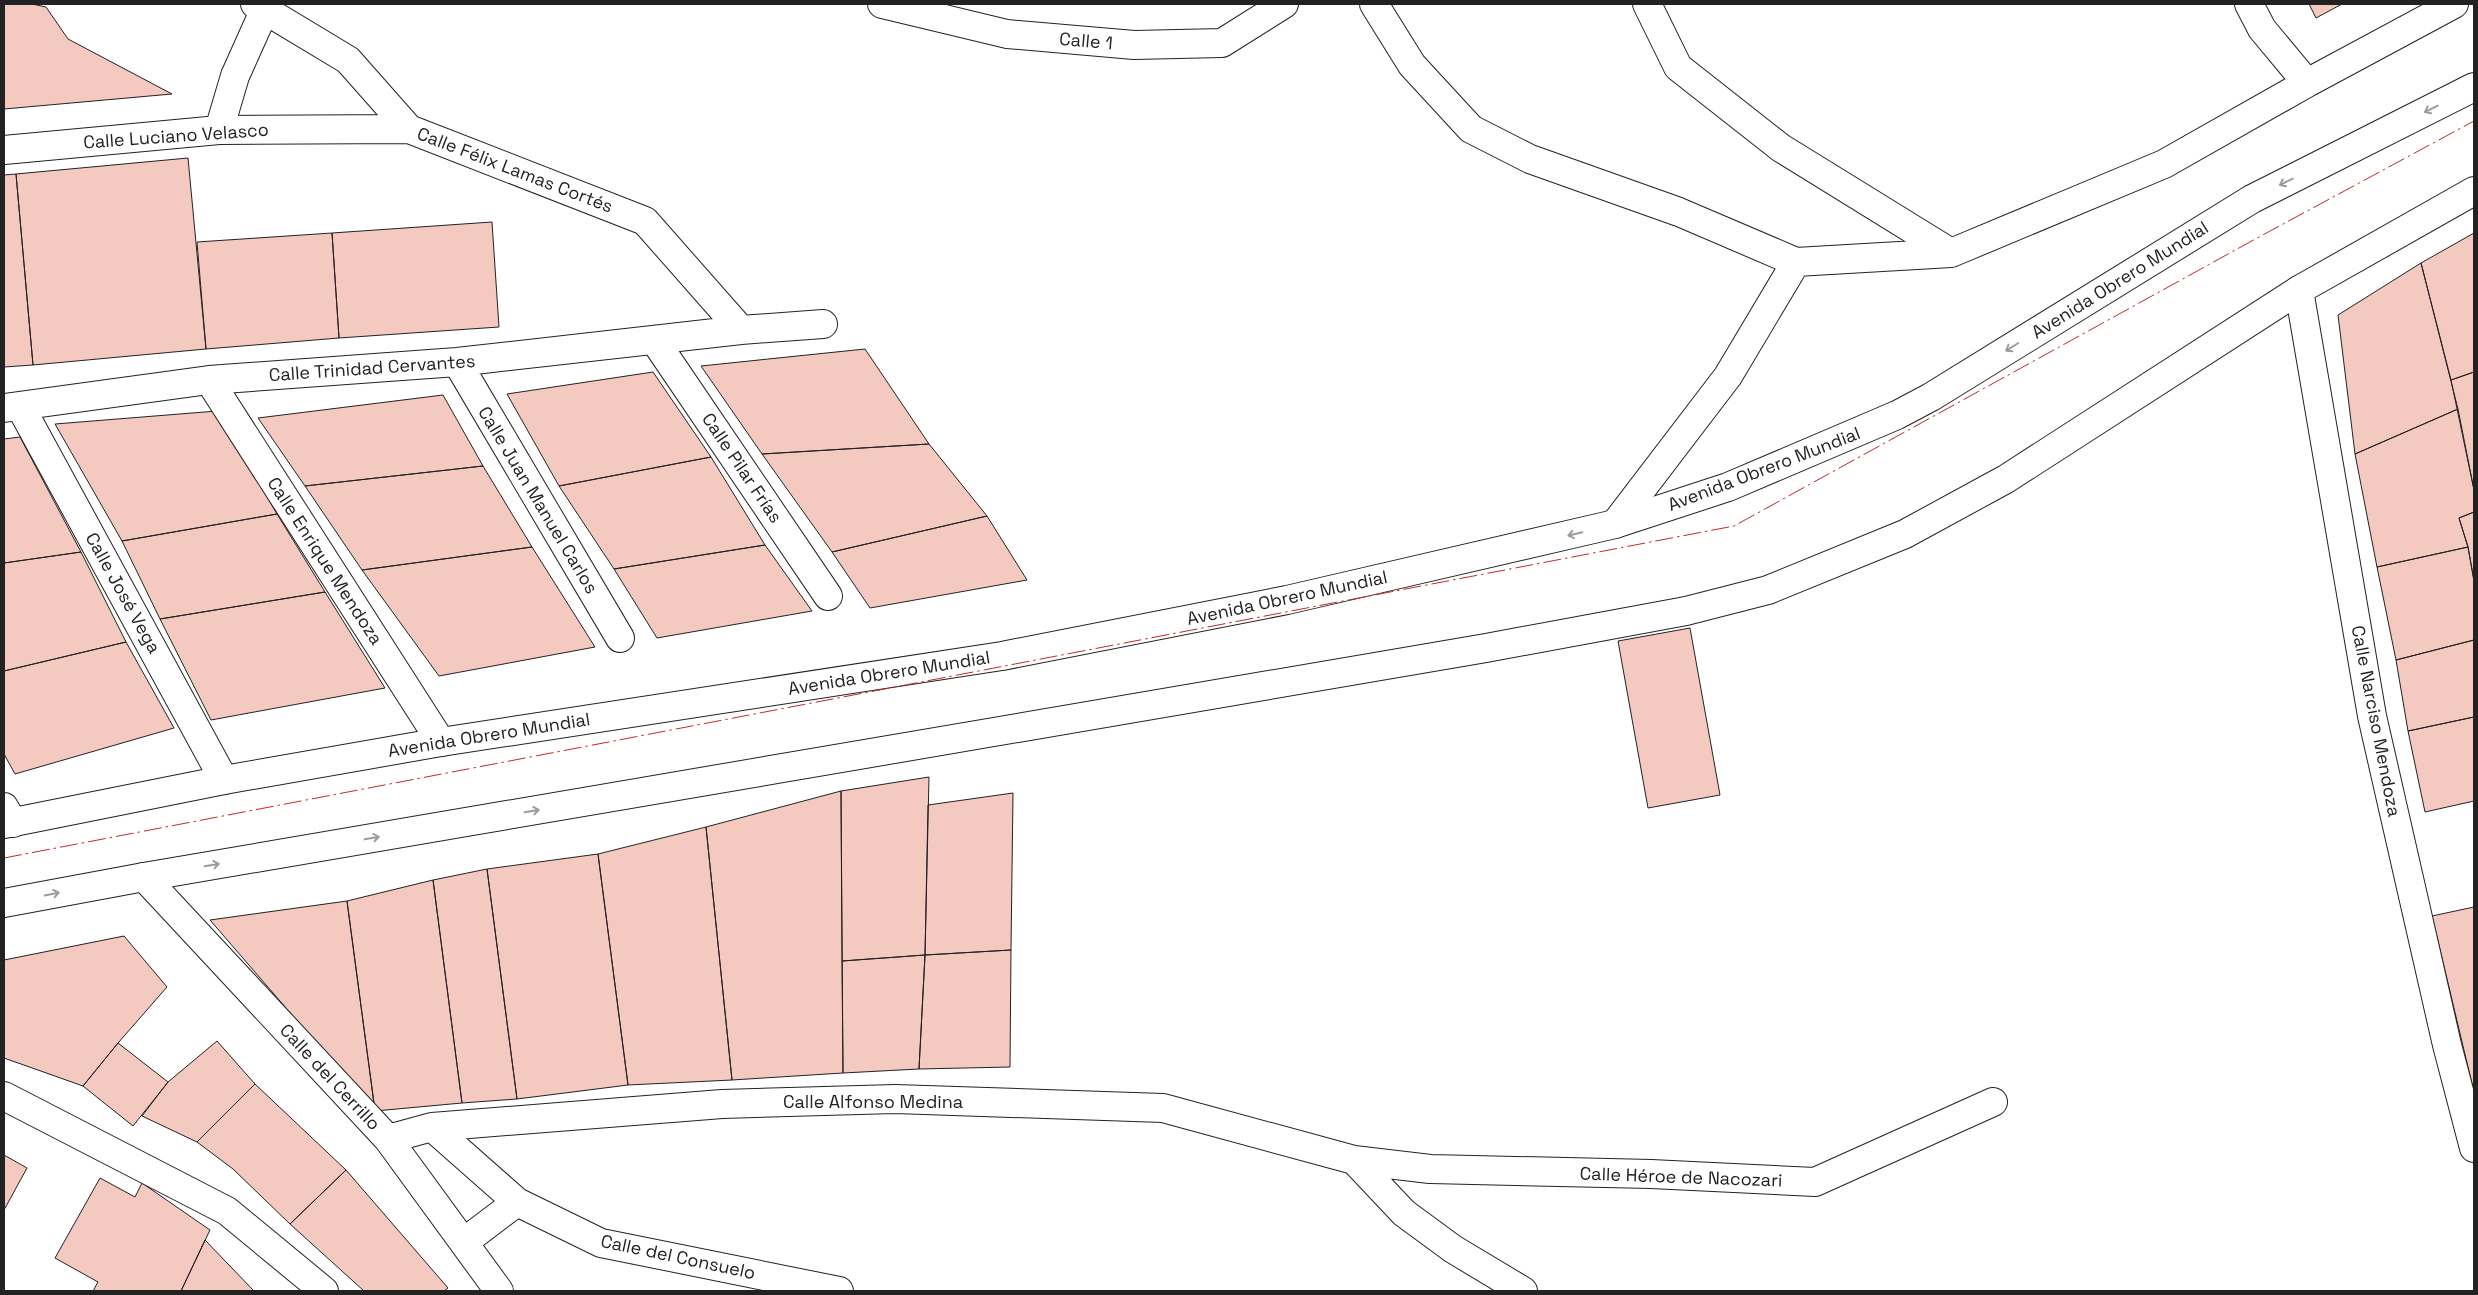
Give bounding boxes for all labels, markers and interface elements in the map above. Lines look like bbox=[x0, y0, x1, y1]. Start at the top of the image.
street label: Calle 1 bbox=[1058, 27, 1114, 54]
one-way arrow bbox=[2424, 105, 2439, 114]
street label: Calle Luciano Velasco bbox=[82, 118, 270, 153]
street label: Calle Félix Lamas Cortés bbox=[414, 122, 616, 218]
one-way arrow bbox=[2278, 177, 2293, 187]
street label: Avenida Obrero Mundial bbox=[2027, 216, 2212, 343]
one-way arrow bbox=[2005, 343, 2019, 353]
street label: Calle Trinidad Cervantes bbox=[268, 349, 476, 386]
street label: Calle Juan Manuel Carlos bbox=[473, 402, 604, 598]
street label: Calle Pilar Frías bbox=[697, 408, 788, 527]
street label: Avenida Obrero Mundial bbox=[1664, 421, 1863, 516]
street label: Calle Enrique Mendoza bbox=[263, 472, 388, 649]
street label: Calle José Vega bbox=[81, 528, 166, 657]
one-way arrow bbox=[1567, 530, 1583, 539]
street label: Avenida Obrero Mundial bbox=[1185, 565, 1389, 630]
street label: Calle Narciso Mendoza bbox=[2347, 623, 2406, 819]
street label: Avenida Obrero Mundial bbox=[786, 645, 992, 700]
street label: Avenida Obrero Mundial bbox=[386, 707, 592, 762]
one-way arrow bbox=[524, 805, 540, 815]
one-way arrow bbox=[363, 832, 379, 842]
one-way arrow bbox=[203, 860, 219, 870]
one-way arrow bbox=[43, 889, 59, 898]
street label: Calle del Cerrillo bbox=[275, 1019, 386, 1135]
street label: Calle Alfonso Medina bbox=[783, 1090, 963, 1113]
street label: Calle Héroe de Nacozari bbox=[1579, 1161, 1783, 1192]
street label: Calle del Consuelo bbox=[599, 1229, 758, 1284]

